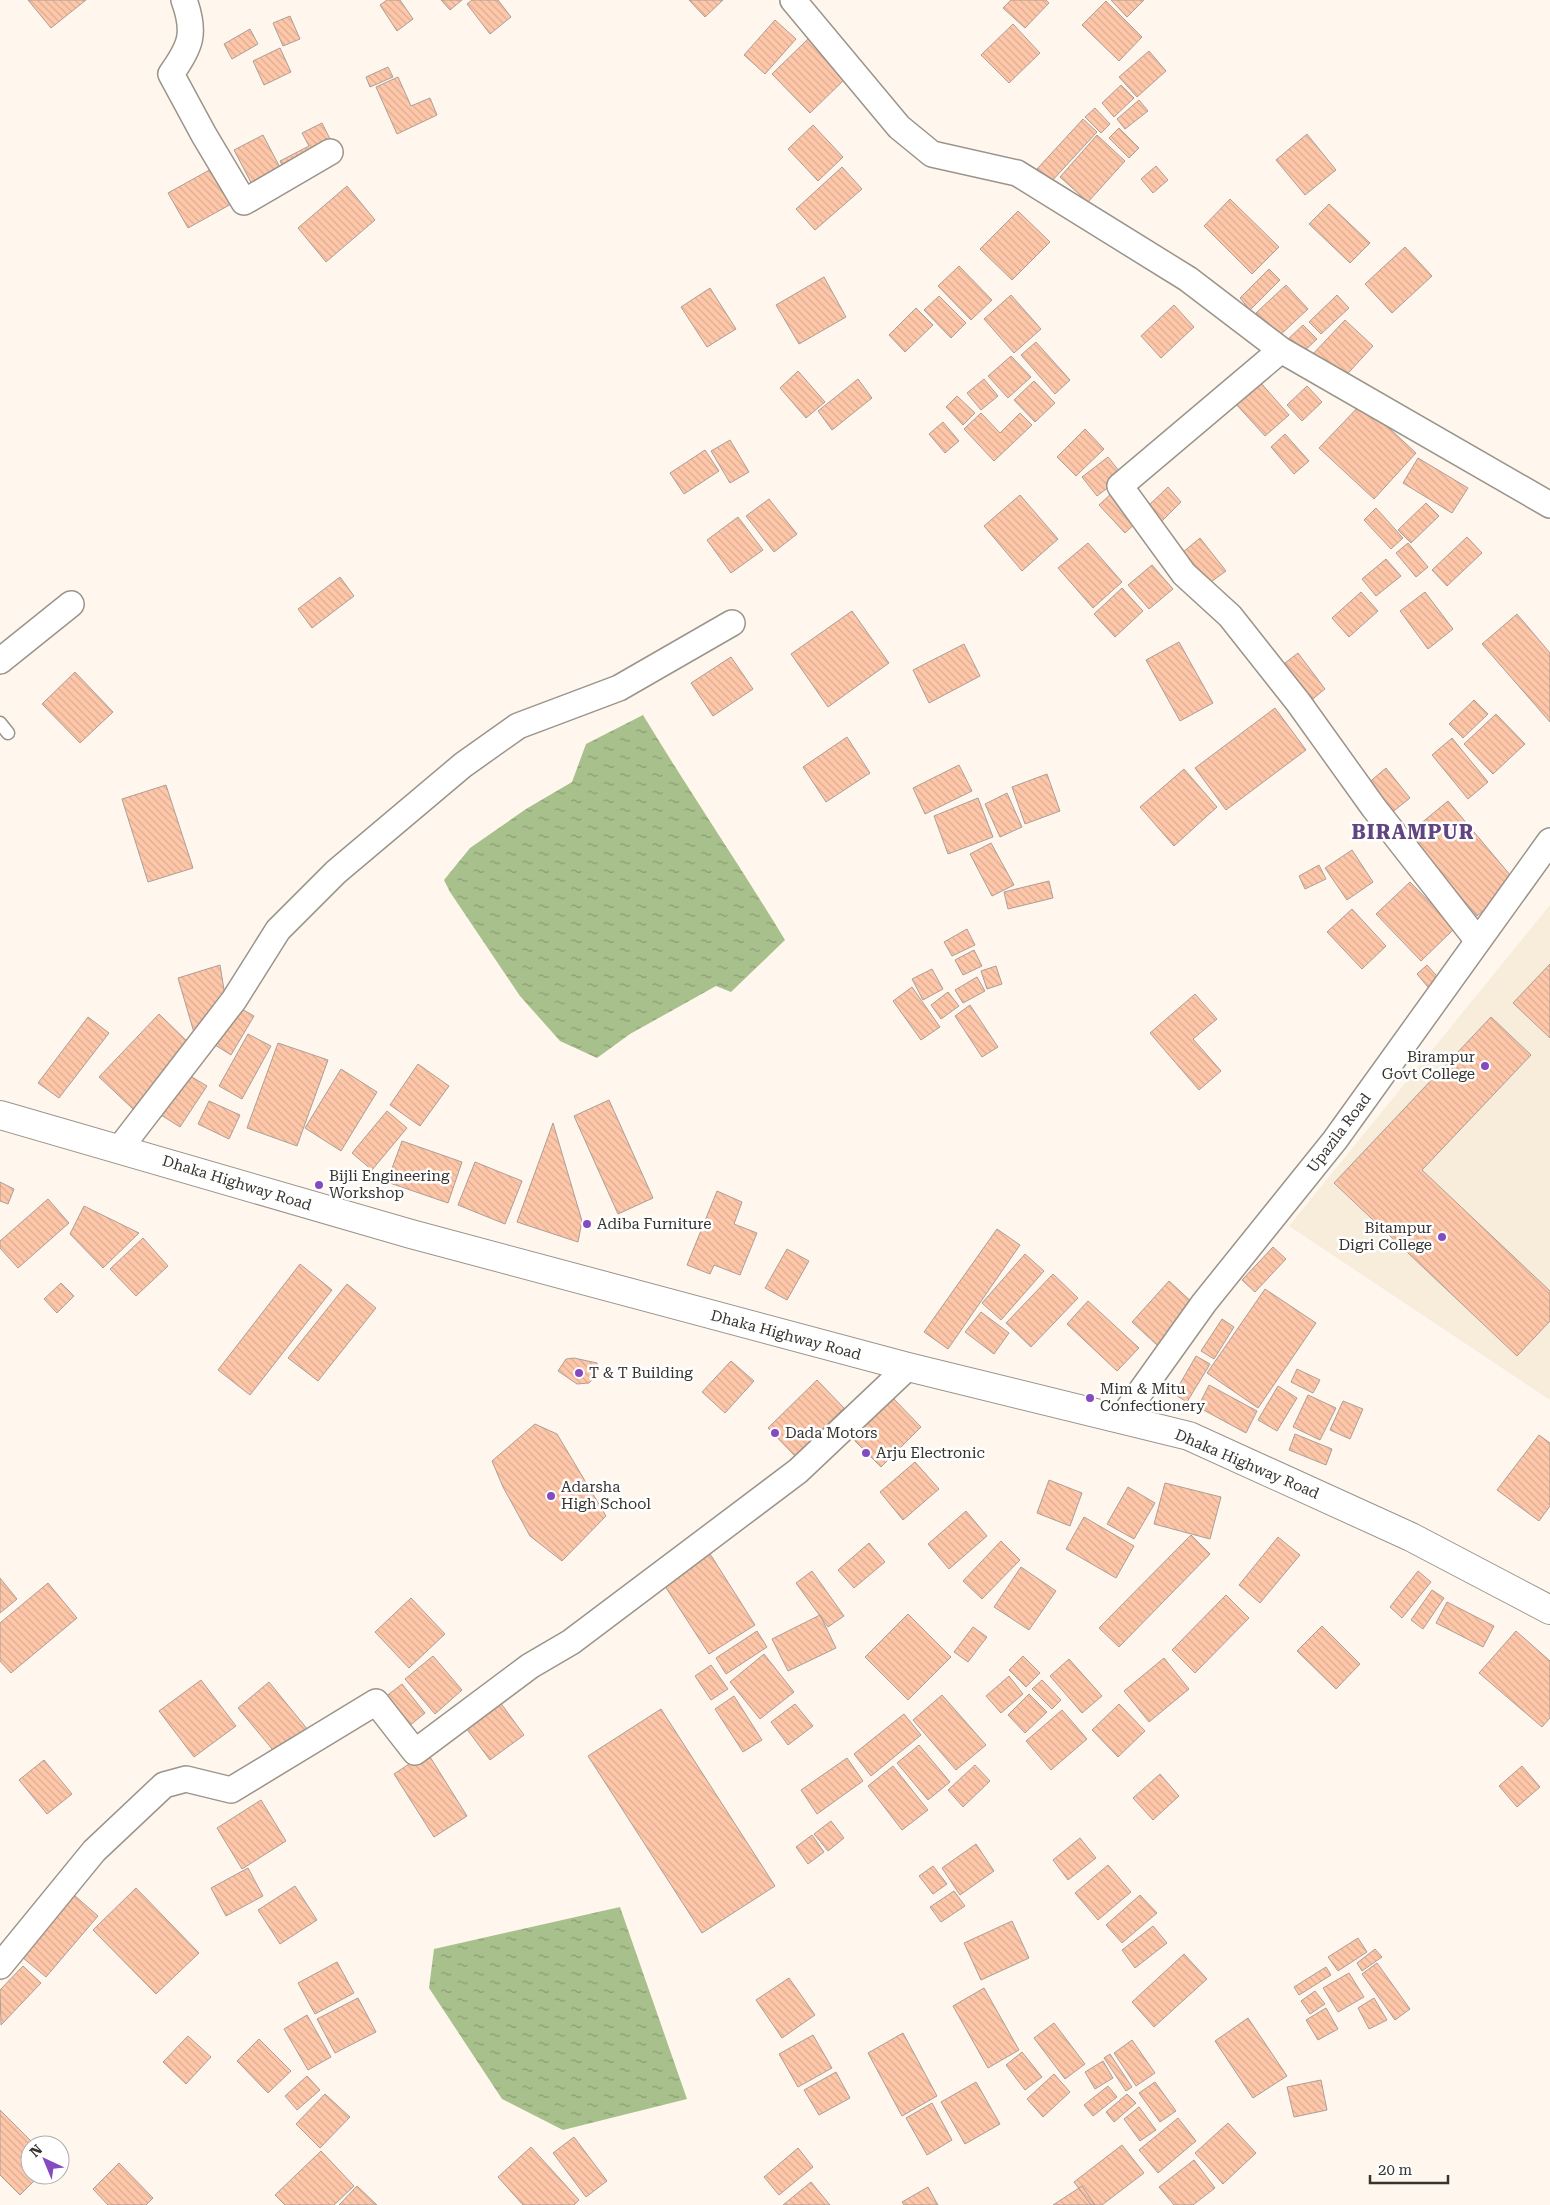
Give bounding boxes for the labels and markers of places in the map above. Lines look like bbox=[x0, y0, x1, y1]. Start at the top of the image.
place label: Birampur Govt College bbox=[1382, 1048, 1475, 1083]
marker: Birampur Govt College bbox=[1479, 1060, 1491, 1072]
place label: Bijli Engineering Workshop bbox=[329, 1167, 450, 1202]
marker: Bijli Engineering Workshop bbox=[313, 1179, 325, 1191]
place label: Adiba Furniture bbox=[597, 1215, 712, 1233]
marker: Adiba Furniture bbox=[581, 1218, 593, 1230]
place label: Bitampur Digri College bbox=[1339, 1219, 1432, 1254]
marker: Bitampur Digri College bbox=[1436, 1231, 1448, 1243]
place label: T & T Building bbox=[589, 1364, 693, 1382]
marker: T & T Building bbox=[573, 1367, 585, 1379]
place label: Mim & Mitu Confectionery bbox=[1100, 1380, 1205, 1415]
marker: Mim & Mitu Confectionery bbox=[1084, 1392, 1096, 1404]
place label: Dada Motors bbox=[785, 1424, 877, 1442]
marker: Dada Motors bbox=[769, 1427, 781, 1439]
place label: Arju Electronic bbox=[876, 1444, 985, 1462]
marker: Arju Electronic bbox=[860, 1447, 872, 1459]
place label: Adarsha High School bbox=[561, 1478, 651, 1513]
marker: Adarsha High School bbox=[545, 1490, 557, 1502]

